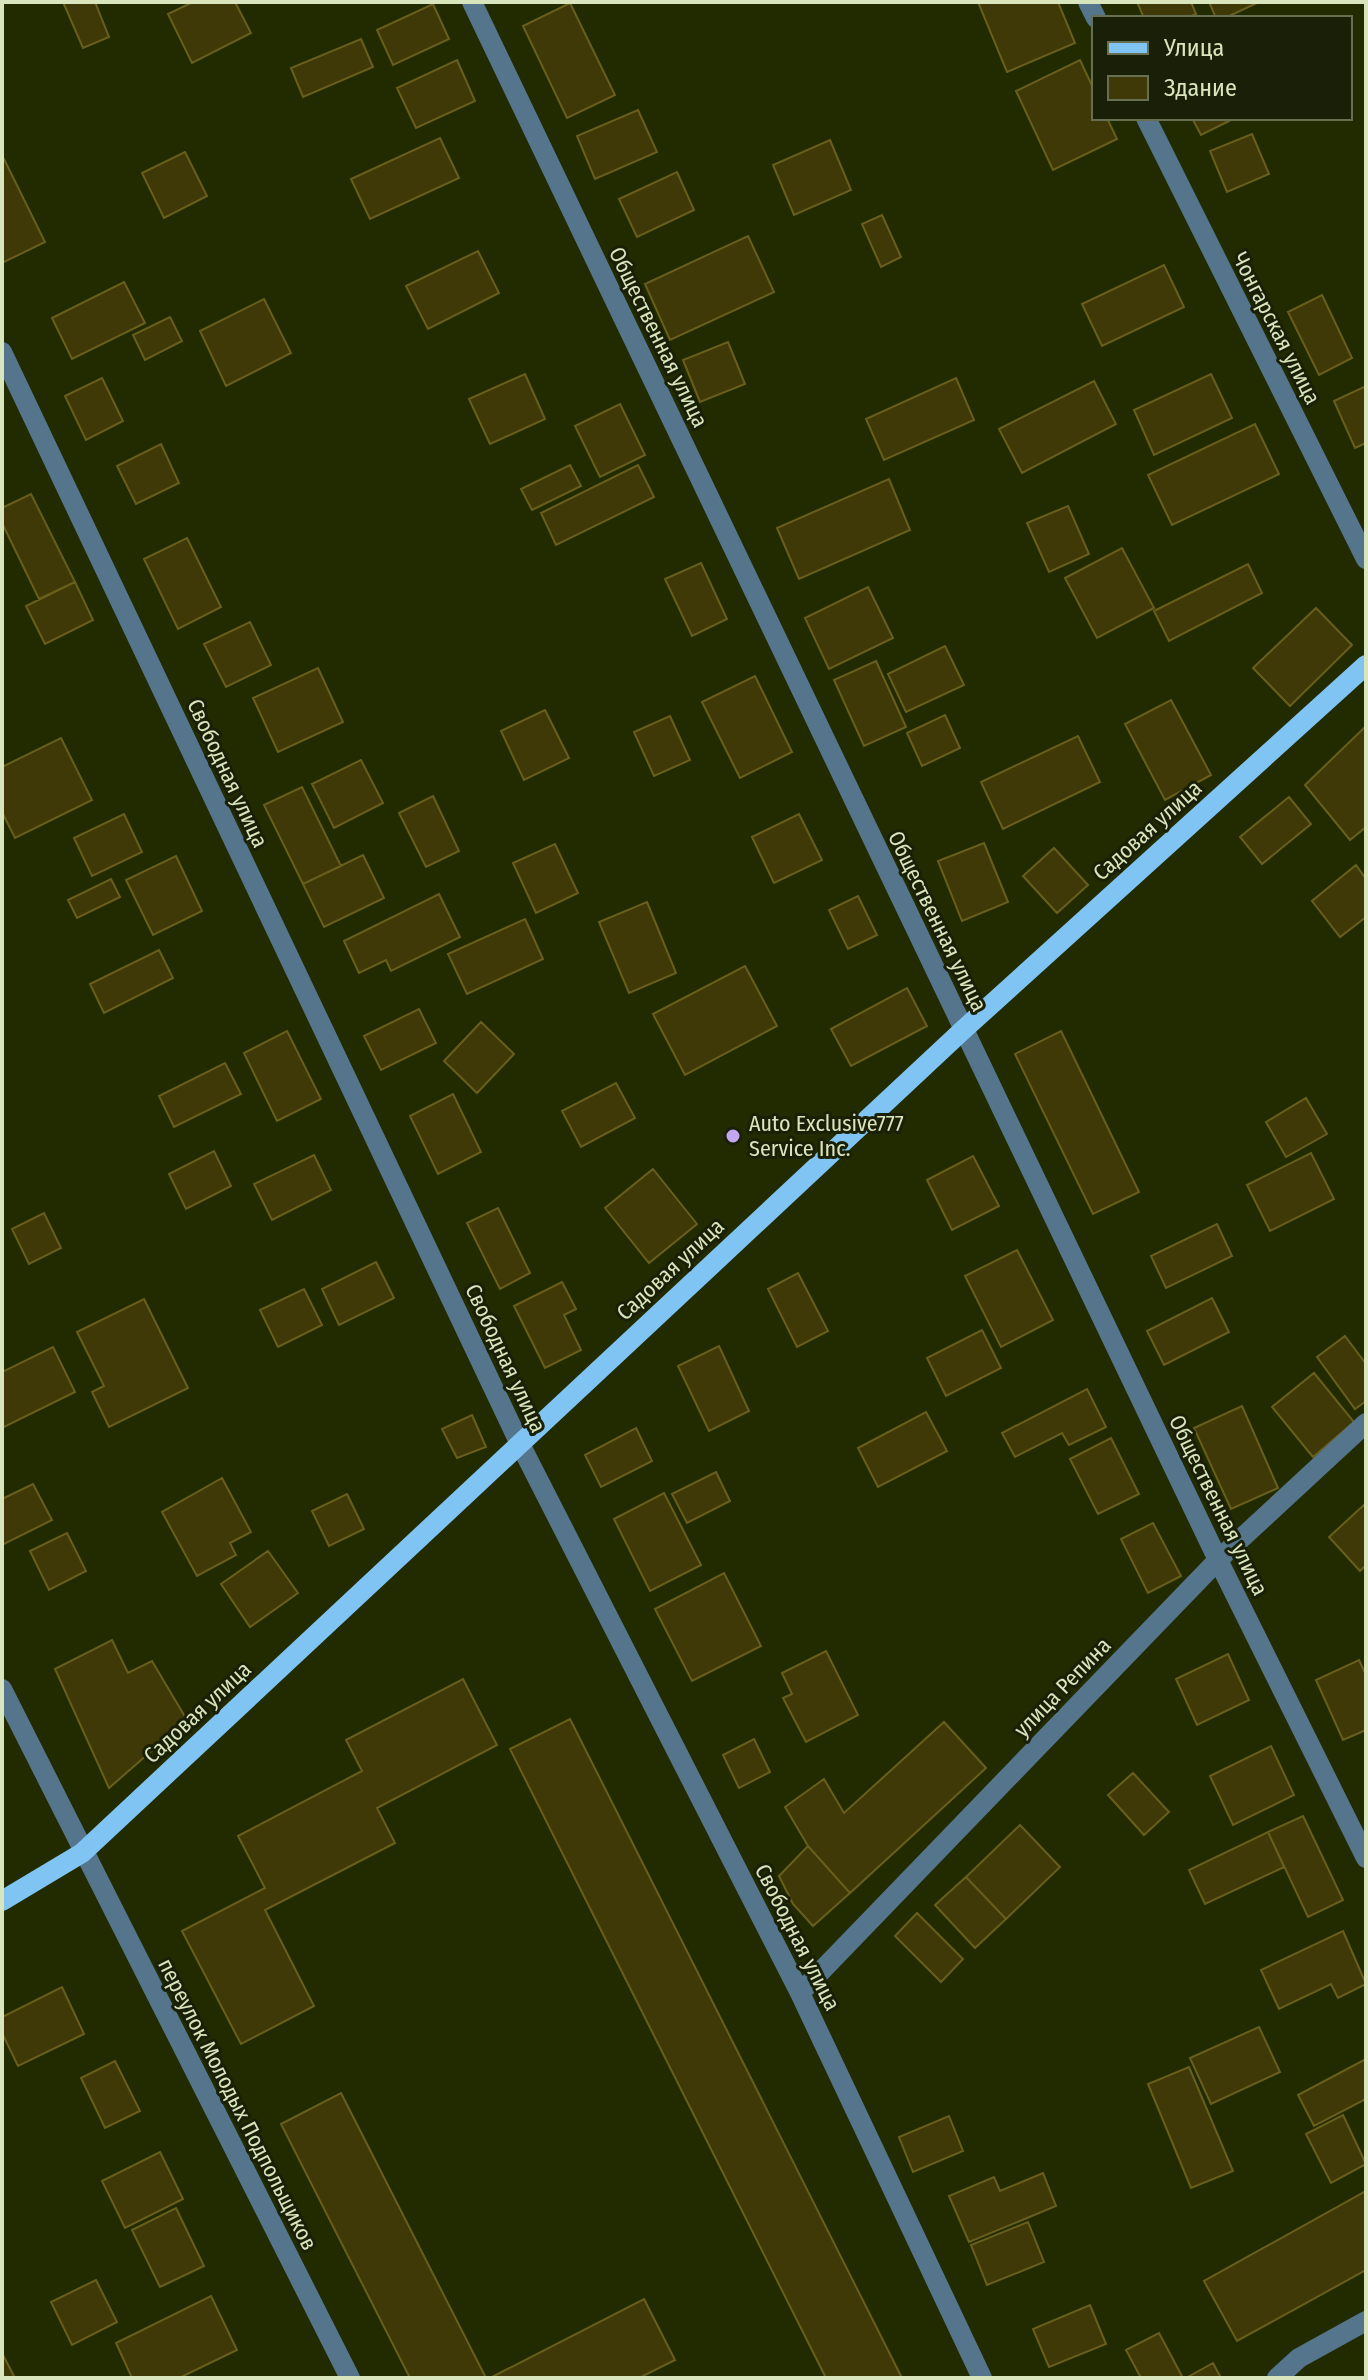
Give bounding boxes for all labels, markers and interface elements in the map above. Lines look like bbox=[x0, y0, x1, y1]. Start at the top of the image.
legend bbox=[1092, 16, 1352, 120]
text: Улица bbox=[1163, 34, 1224, 62]
text: Здание bbox=[1164, 74, 1237, 102]
street label: Общественная улица bbox=[603, 243, 714, 432]
street label: Чонгарская улица bbox=[1227, 248, 1326, 409]
street label: Свободная улица bbox=[181, 695, 274, 852]
street label: Садовая улица bbox=[1087, 774, 1207, 886]
street label: Общественная улица bbox=[882, 827, 993, 1016]
place label: Auto Exclusive777 Service Inc. bbox=[749, 1110, 904, 1162]
marker: Auto Exclusive777 Service Inc. bbox=[724, 1127, 742, 1145]
street label: Садовая улица bbox=[611, 1213, 730, 1326]
street label: Свободная улица bbox=[459, 1280, 552, 1437]
street label: Общественная улица bbox=[1163, 1411, 1274, 1600]
street label: улица Репина bbox=[1008, 1632, 1117, 1743]
street label: Садовая улица bbox=[138, 1656, 257, 1769]
street label: Свободная улица bbox=[749, 1859, 846, 2015]
street label: переулок Молодых Подпольщиков bbox=[152, 1954, 323, 2255]

